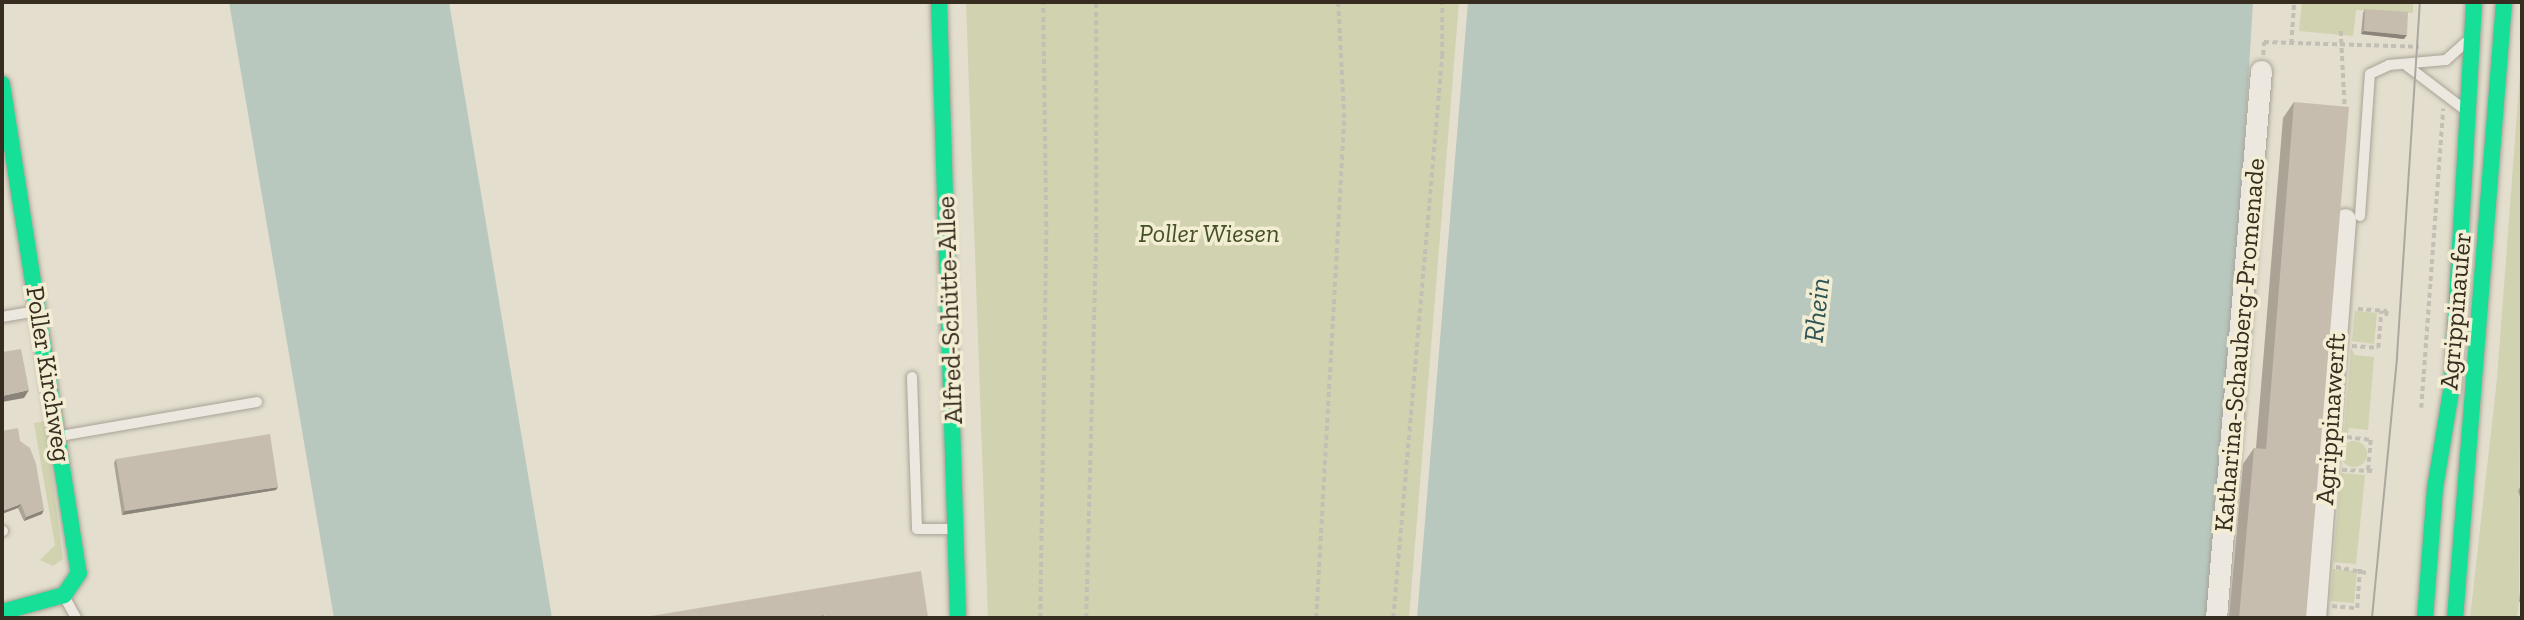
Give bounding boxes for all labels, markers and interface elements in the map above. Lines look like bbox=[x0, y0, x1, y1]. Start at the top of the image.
street label: Katharina-Schauberg-Promenade bbox=[2208, 157, 2272, 533]
street label: Alfred-Schütte-Allee bbox=[930, 195, 970, 425]
park label: Poller Wiesen bbox=[1138, 218, 1280, 250]
street label: Agrippinaufer bbox=[2434, 231, 2478, 391]
water label: Rhein bbox=[1797, 276, 1837, 344]
street label: Poller Kirchweg bbox=[19, 284, 77, 464]
street label: Agrippinawerft bbox=[2309, 332, 2353, 506]

